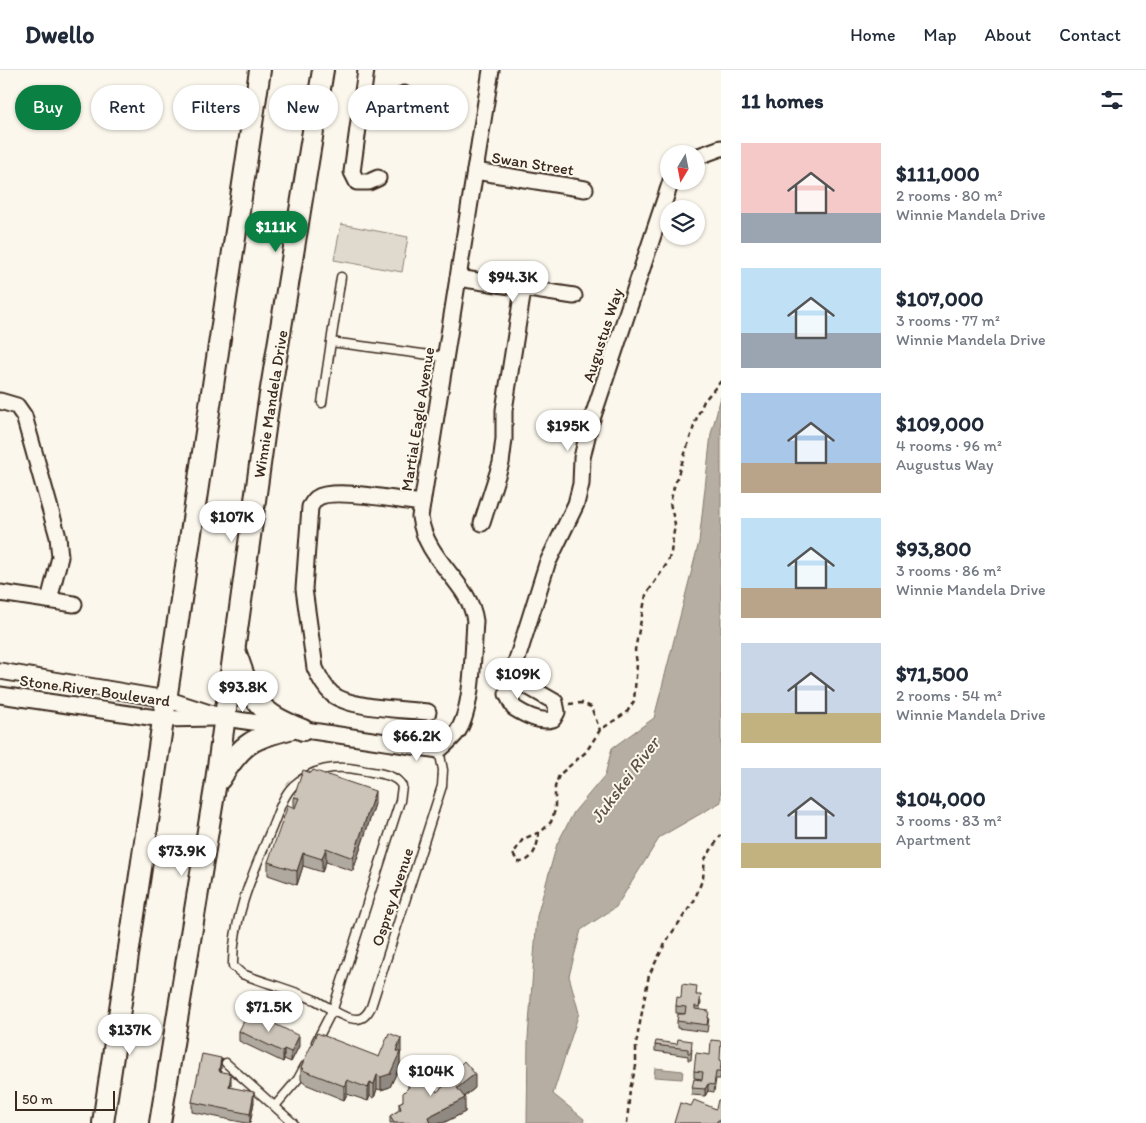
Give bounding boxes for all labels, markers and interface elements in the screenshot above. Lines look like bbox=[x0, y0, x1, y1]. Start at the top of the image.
text: Dwello bbox=[25, 20, 94, 49]
text: Home bbox=[850, 24, 896, 46]
text: Map bbox=[924, 24, 957, 46]
text: About bbox=[985, 24, 1031, 46]
text: Contact bbox=[1059, 24, 1121, 46]
chip: Buy bbox=[15, 85, 81, 130]
chip: Rent bbox=[91, 85, 163, 130]
chip: Filters bbox=[173, 85, 259, 130]
chip: New bbox=[269, 85, 338, 130]
chip: Apartment bbox=[348, 85, 468, 130]
icon: filters bbox=[1098, 86, 1126, 114]
text: 11 homes bbox=[741, 88, 824, 113]
north arrow bbox=[660, 145, 705, 190]
map controls bbox=[660, 145, 705, 245]
street label: Swan Street bbox=[490, 148, 575, 179]
text: $111,000 bbox=[896, 161, 980, 186]
icon: home bbox=[781, 163, 841, 223]
text: 2 rooms · 80 m² bbox=[896, 186, 1002, 205]
button: layers bbox=[660, 200, 705, 245]
text: Winnie Mandela Drive bbox=[896, 205, 1046, 224]
pin: $111K bbox=[241, 210, 311, 253]
text: $111K bbox=[256, 217, 296, 236]
pin: $94.3K bbox=[472, 260, 554, 303]
text: $94.3K bbox=[489, 267, 537, 286]
street label: Augustus Way bbox=[578, 285, 627, 384]
text: $107,000 bbox=[896, 286, 984, 311]
icon: home bbox=[781, 288, 841, 348]
text: 3 rooms · 77 m² bbox=[896, 311, 1000, 330]
street label: Winnie Mandela Drive bbox=[249, 329, 292, 479]
text: Winnie Mandela Drive bbox=[896, 330, 1046, 349]
street label: Martial Eagle Avenue bbox=[397, 346, 438, 493]
pin: $195K bbox=[533, 410, 603, 452]
text: $109,000 bbox=[896, 411, 984, 436]
icon: home bbox=[781, 413, 841, 473]
text: $195K bbox=[547, 416, 589, 435]
text: 4 rooms · 96 m² bbox=[896, 436, 1002, 455]
text: Augustus Way bbox=[896, 455, 994, 474]
pin: $107K bbox=[197, 500, 267, 543]
text: $107K bbox=[210, 507, 254, 526]
text: $93,800 bbox=[896, 536, 971, 561]
icon: home bbox=[781, 538, 841, 598]
text: 3 rooms · 86 m² bbox=[896, 561, 1001, 580]
text: Winnie Mandela Drive bbox=[896, 580, 1046, 599]
pin: $109K bbox=[483, 658, 553, 700]
text: $71,500 bbox=[896, 661, 969, 686]
icon: home bbox=[781, 663, 841, 723]
text: $109K bbox=[496, 664, 540, 683]
pin: $93.8K bbox=[202, 670, 284, 713]
street label: Stone River Boulevard bbox=[18, 671, 172, 711]
text: $93.8K bbox=[219, 677, 267, 696]
text: 2 rooms · 54 m² bbox=[896, 686, 1002, 705]
text: Winnie Mandela Drive bbox=[896, 705, 1046, 724]
pin: $66.2K bbox=[376, 720, 458, 762]
text: $66.2K bbox=[393, 726, 441, 745]
water label: Jukskei River bbox=[586, 731, 666, 827]
text: $104,000 bbox=[896, 786, 986, 811]
icon: home bbox=[781, 788, 841, 848]
text: 3 rooms · 83 m² bbox=[896, 811, 1002, 830]
text: Apartment bbox=[896, 830, 971, 849]
pin: $73.9K bbox=[141, 834, 223, 877]
text: $73.9K bbox=[158, 841, 206, 860]
street label: Osprey Avenue bbox=[368, 845, 417, 949]
pin: $71.5K bbox=[228, 990, 310, 1033]
text: $71.5K bbox=[246, 997, 292, 1016]
pin: $137K bbox=[95, 1014, 165, 1056]
text: $137K bbox=[109, 1020, 151, 1039]
pin: $104K bbox=[396, 1054, 466, 1097]
text: $104K bbox=[408, 1061, 454, 1080]
scale bar bbox=[15, 1088, 115, 1111]
text: 50 m bbox=[22, 1091, 53, 1108]

